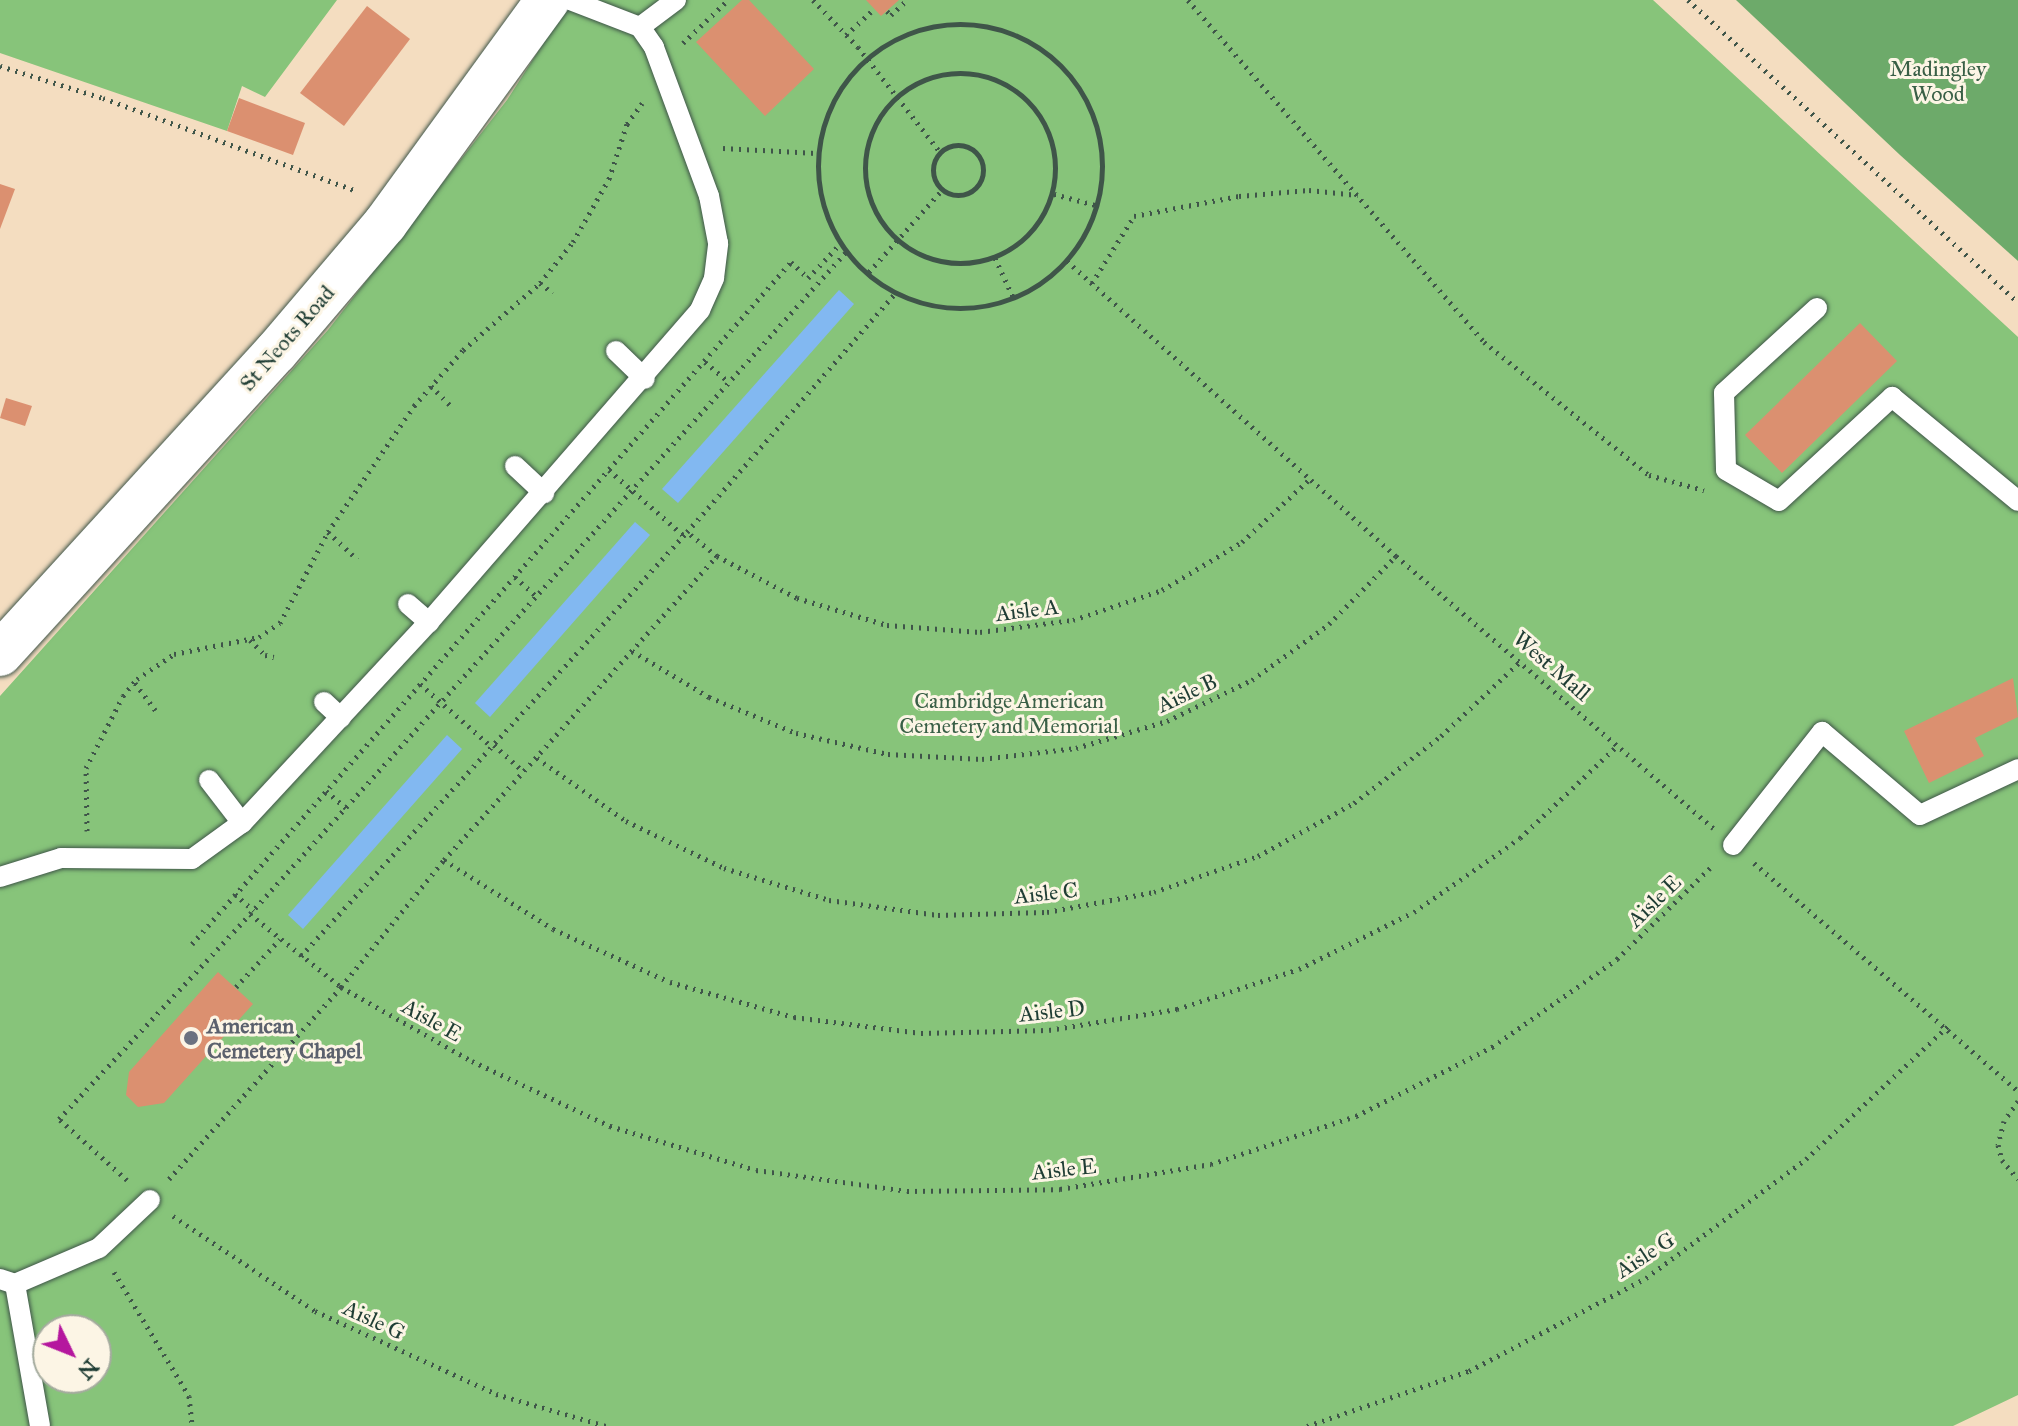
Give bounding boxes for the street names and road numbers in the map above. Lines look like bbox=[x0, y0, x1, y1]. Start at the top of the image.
street label: St Neots Road bbox=[234, 280, 340, 396]
street label: Aisle A bbox=[994, 593, 1060, 627]
street label: West Mall bbox=[1508, 625, 1596, 707]
street label: Aisle B bbox=[1153, 668, 1221, 718]
street label: Aisle E bbox=[1622, 869, 1686, 933]
street label: Aisle C bbox=[1013, 877, 1079, 909]
street label: Aisle E bbox=[397, 993, 467, 1047]
street label: Aisle D bbox=[1018, 994, 1086, 1028]
street label: Aisle E bbox=[1031, 1153, 1097, 1185]
street label: Aisle G bbox=[1611, 1226, 1679, 1284]
street label: Aisle G bbox=[339, 1294, 409, 1346]

